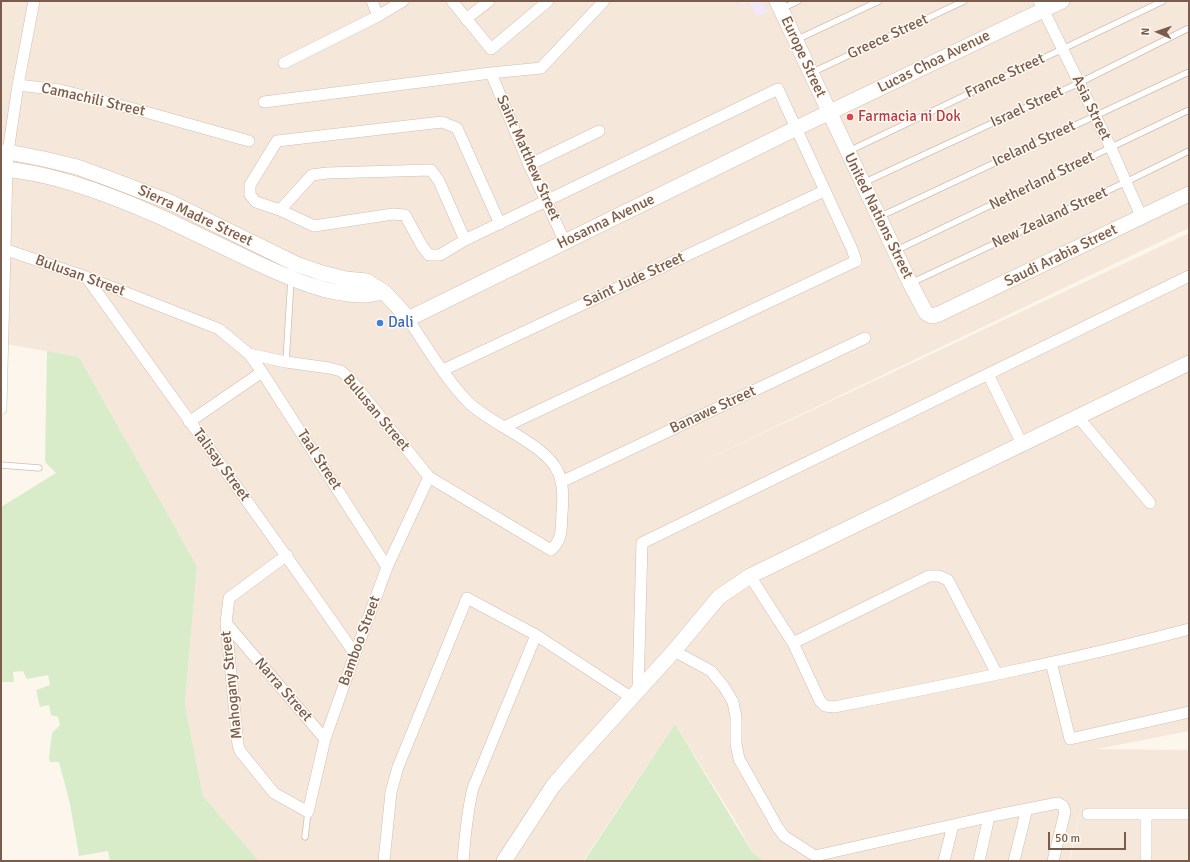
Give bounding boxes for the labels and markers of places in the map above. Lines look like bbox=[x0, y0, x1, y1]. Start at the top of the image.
place label: Farmacia ni Dok bbox=[858, 108, 961, 126]
marker: Farmacia ni Dok bbox=[845, 112, 855, 122]
place label: Dali bbox=[388, 314, 414, 332]
marker: Dali bbox=[375, 318, 385, 328]

